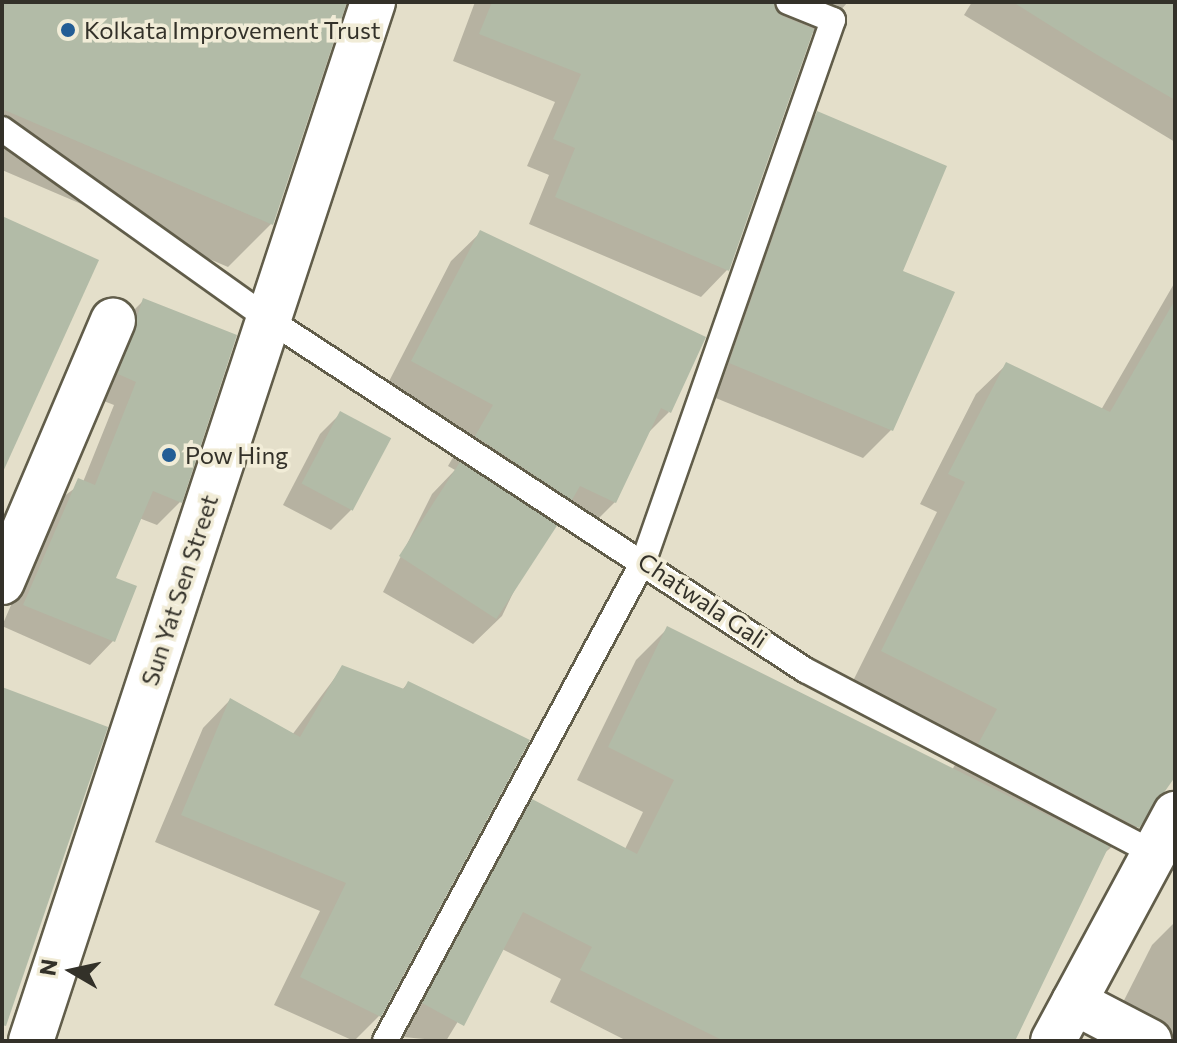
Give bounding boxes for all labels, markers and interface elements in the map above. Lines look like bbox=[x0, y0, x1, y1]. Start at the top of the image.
place label: Kolkata Improvement Trust bbox=[84, 16, 381, 44]
marker: Kolkata Improvement Trust bbox=[59, 21, 77, 39]
place label: Pow Hing bbox=[185, 441, 288, 469]
marker: Pow Hing bbox=[160, 446, 178, 464]
street label: Sun Yat Sen Street bbox=[135, 491, 223, 689]
street label: Chatwala Gali bbox=[633, 546, 773, 654]
north arrow bbox=[32, 931, 112, 1011]
text: N bbox=[33, 957, 62, 977]

